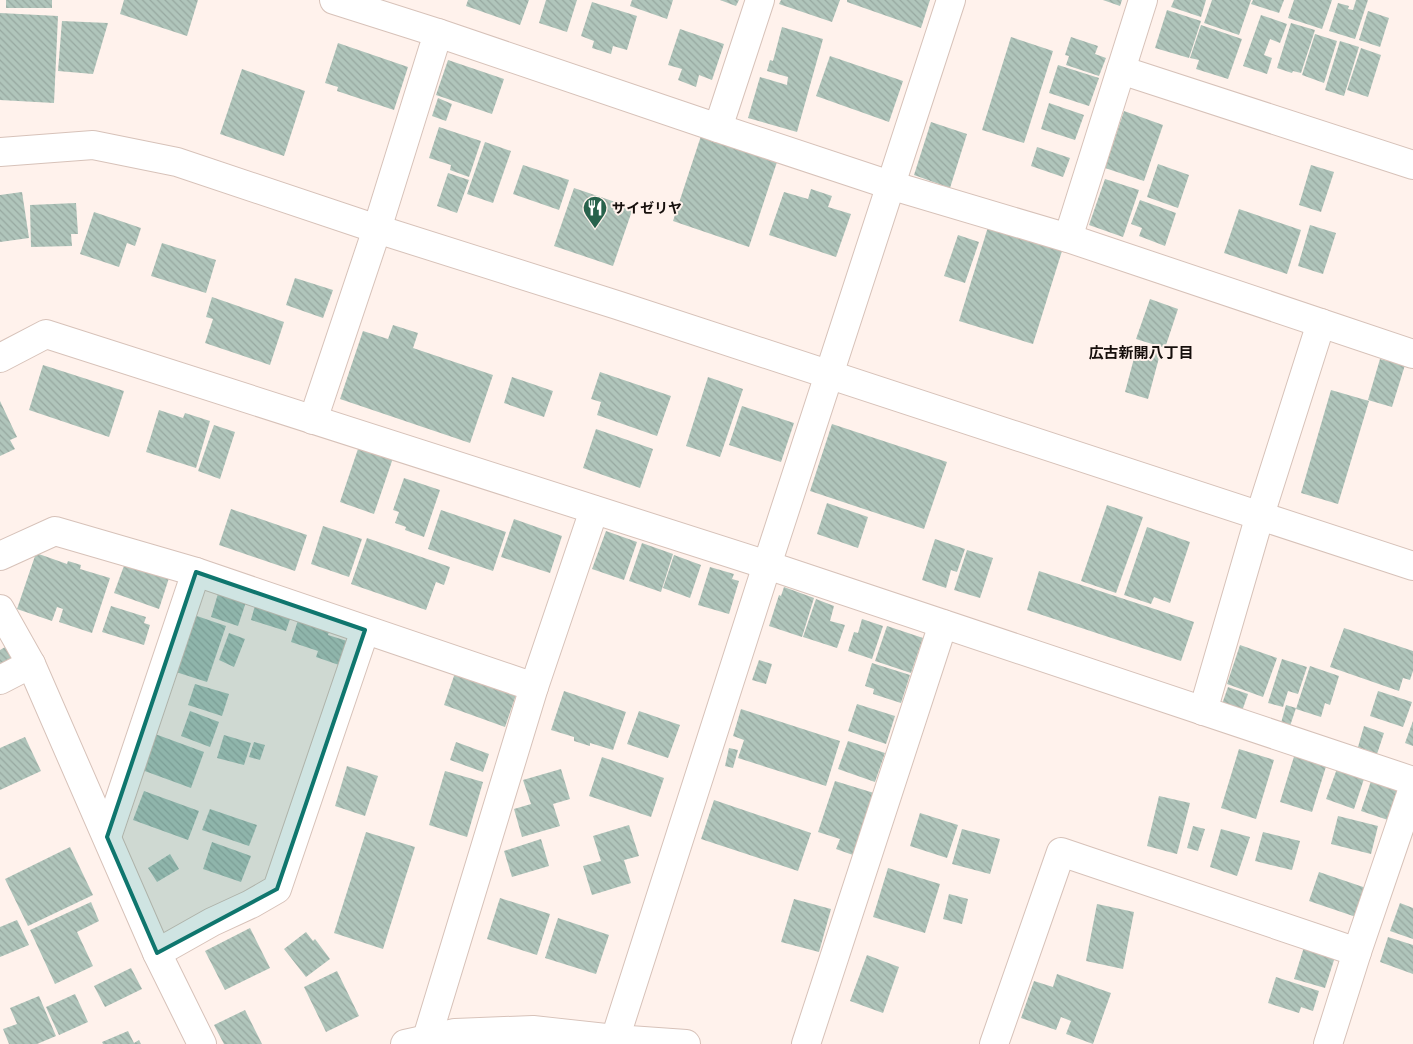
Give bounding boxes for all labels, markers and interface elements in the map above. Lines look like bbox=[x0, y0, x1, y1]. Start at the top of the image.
restaurant icon: サイゼリヤ bbox=[582, 195, 608, 229]
place label: サイゼリヤ bbox=[612, 199, 682, 217]
district label: 広古新開八丁目 bbox=[1088, 343, 1194, 362]

